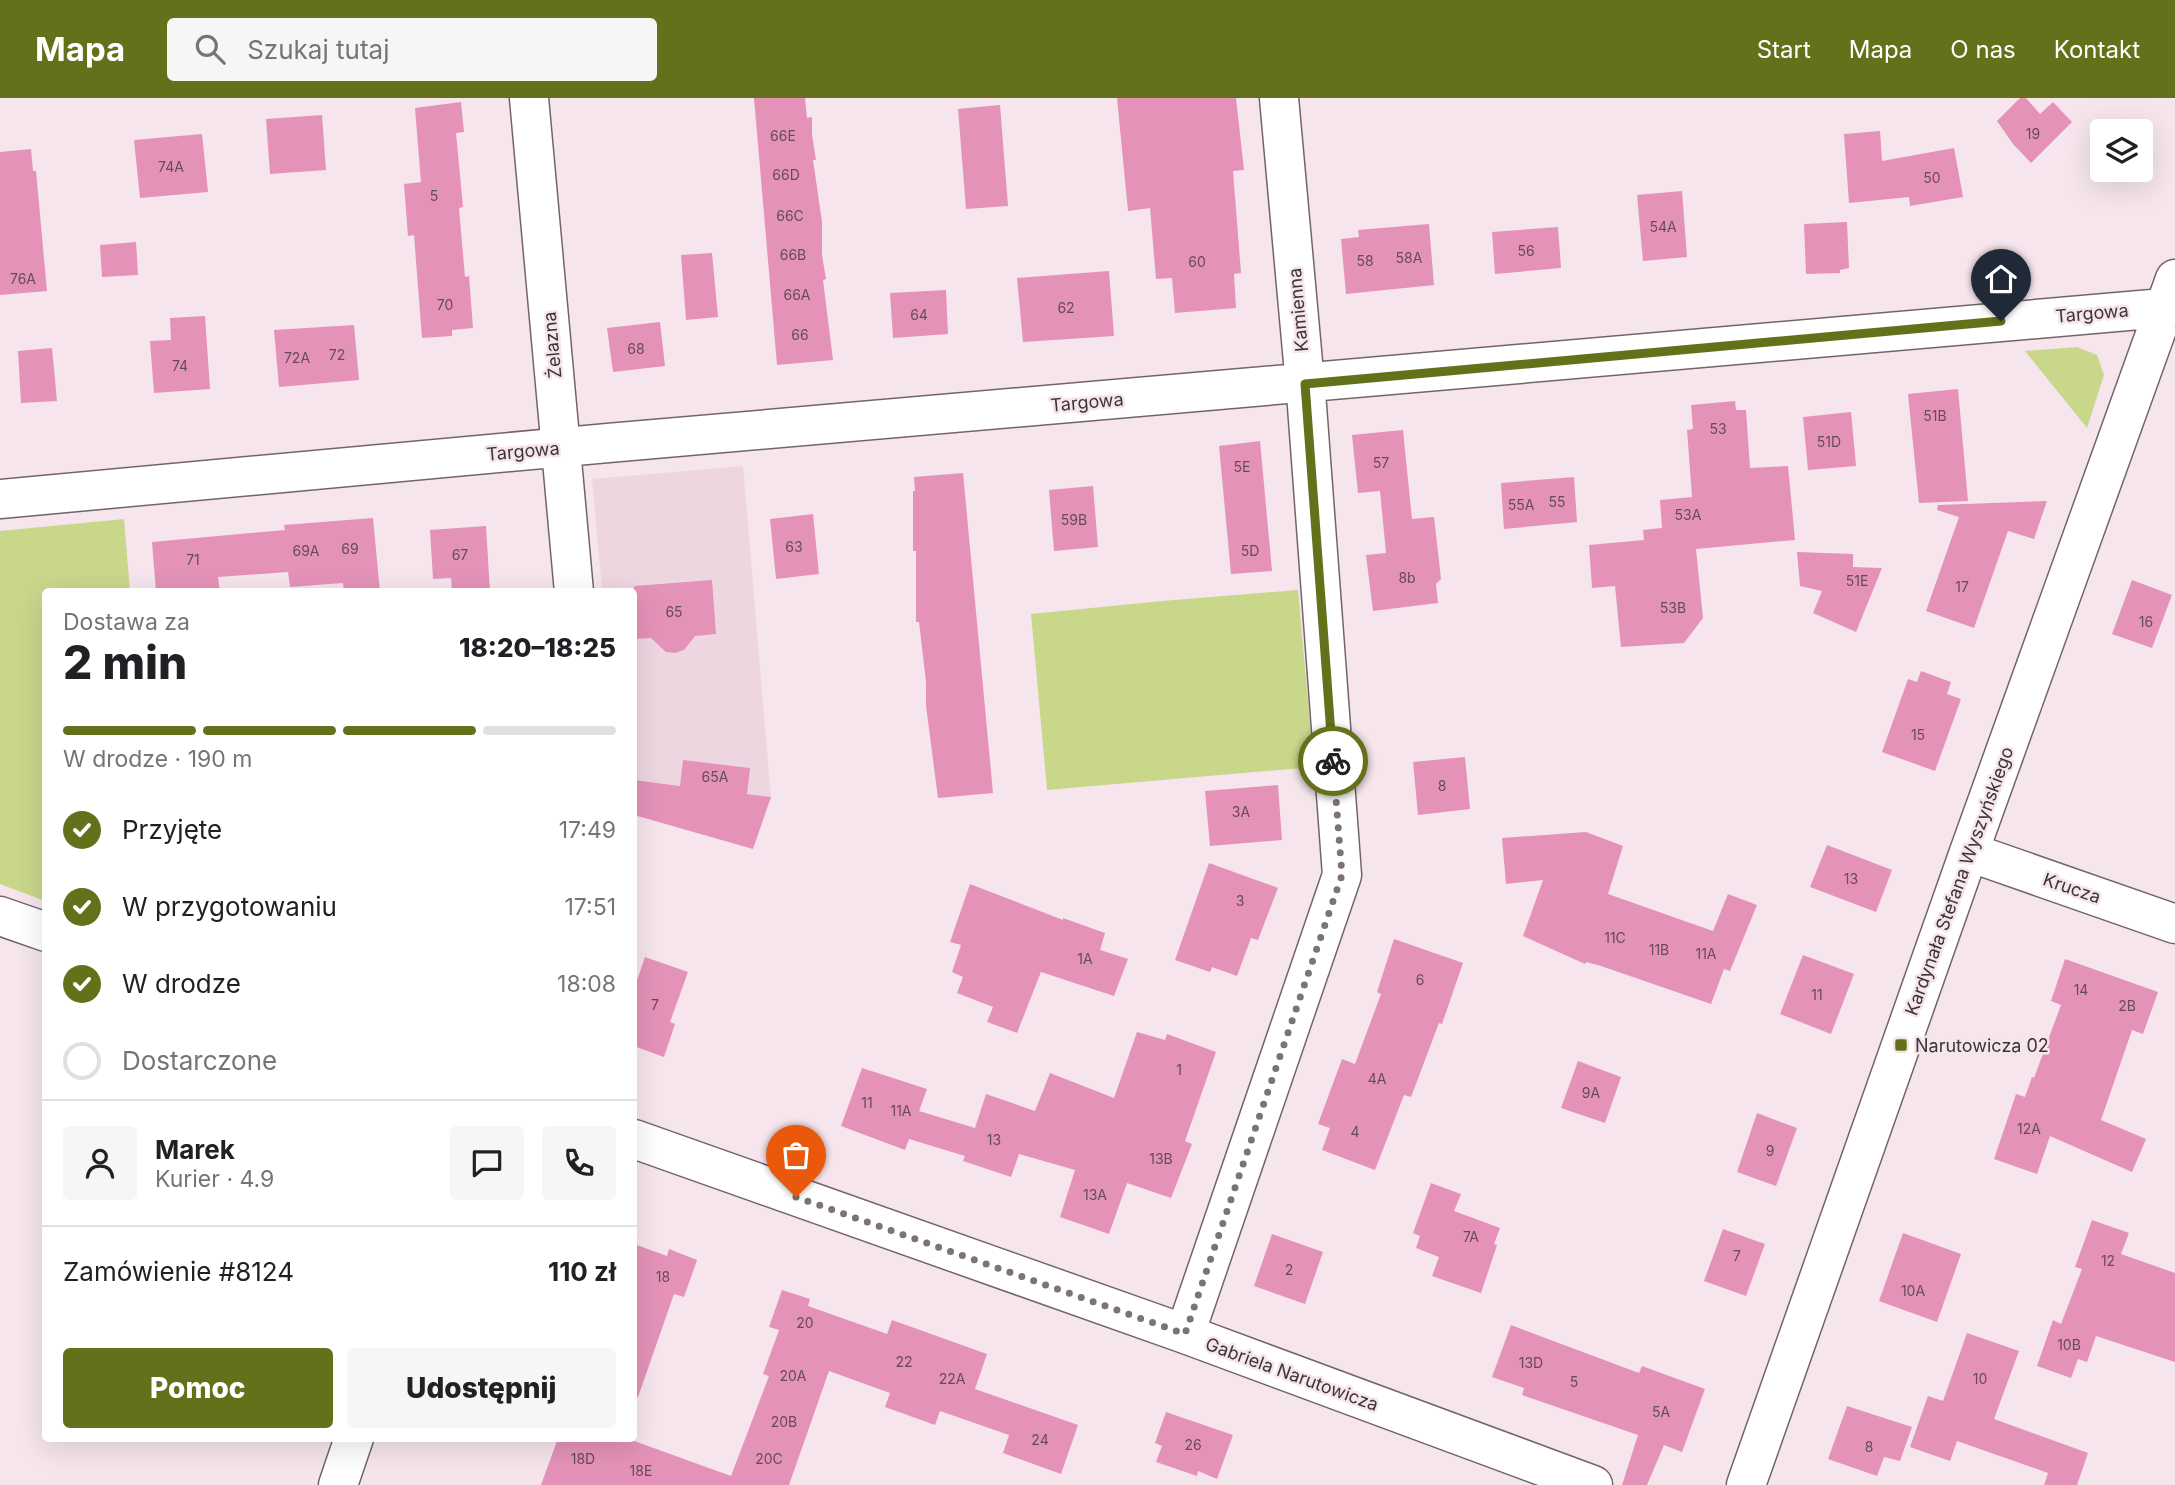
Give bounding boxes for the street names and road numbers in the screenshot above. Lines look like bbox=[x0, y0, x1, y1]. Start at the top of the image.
street label: Kamienna bbox=[1284, 267, 1312, 353]
street label: Targowa bbox=[2055, 299, 2129, 327]
street label: Żelazna bbox=[538, 311, 565, 379]
street label: Targowa bbox=[1050, 388, 1124, 416]
street label: Targowa bbox=[486, 437, 560, 465]
street label: Kardynała Stefana Wyszyńskiego bbox=[1901, 744, 2017, 1018]
street label: Krucza bbox=[2040, 868, 2104, 908]
street label: Gabriela Narutowicza bbox=[1203, 1333, 1381, 1415]

